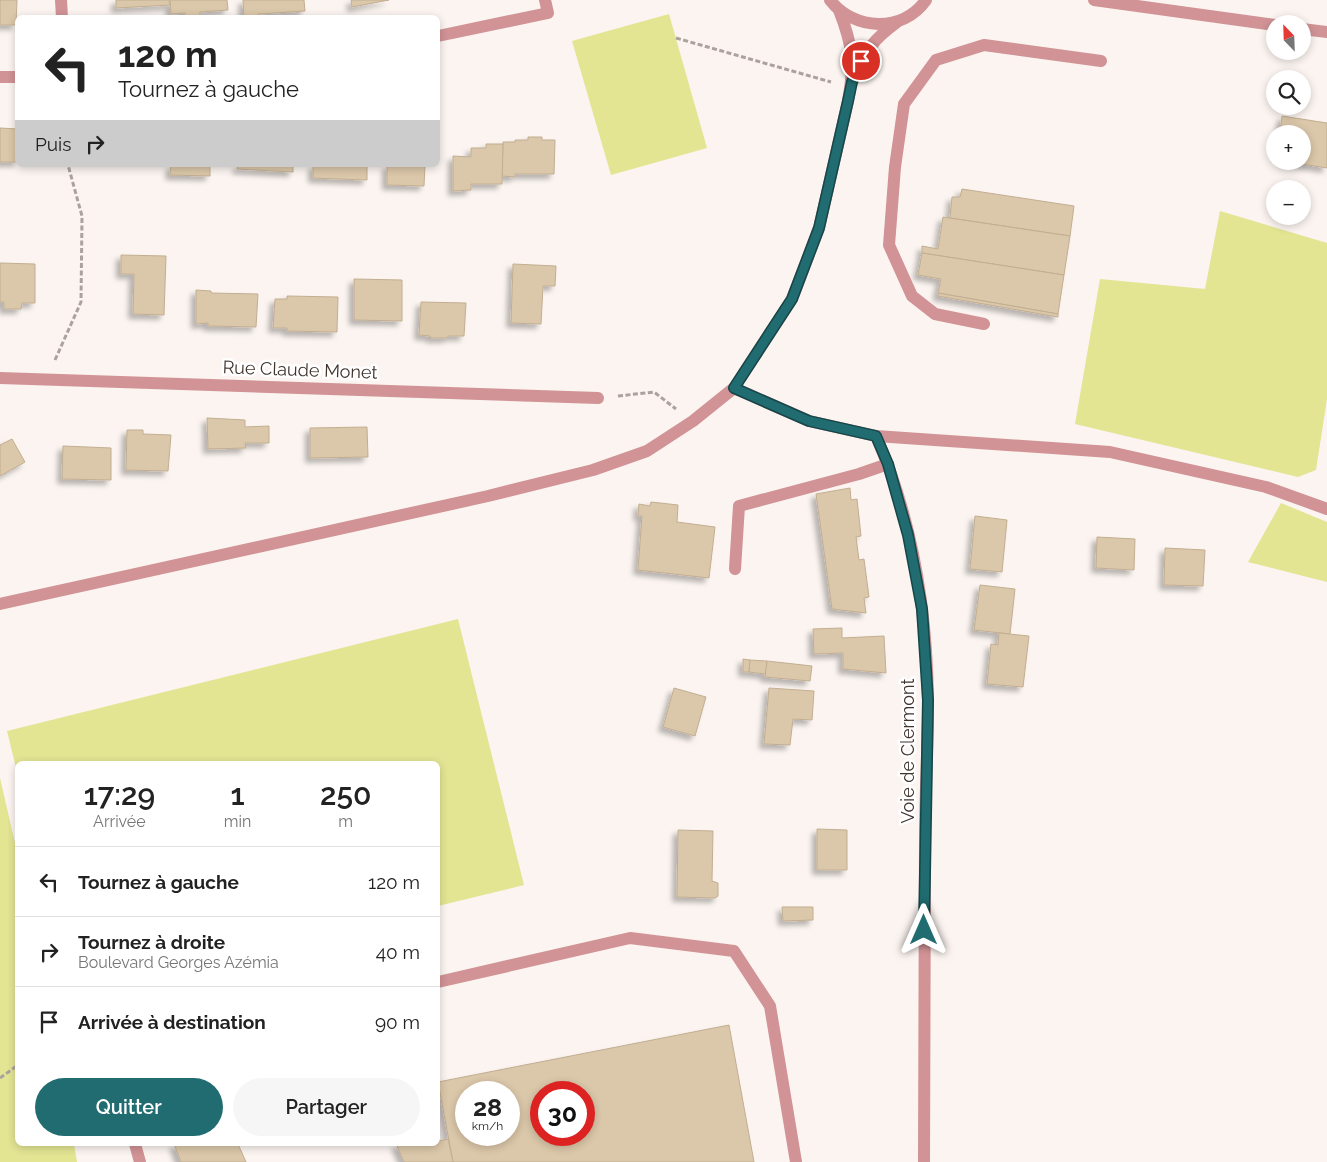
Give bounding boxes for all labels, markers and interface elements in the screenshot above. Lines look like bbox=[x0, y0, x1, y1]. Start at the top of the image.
north arrow bbox=[1266, 15, 1311, 60]
map controls bbox=[1266, 15, 1311, 225]
text: 120 m bbox=[118, 34, 218, 75]
icon: left bbox=[35, 35, 100, 100]
pin bbox=[840, 40, 882, 82]
icon: arrive bbox=[847, 47, 875, 75]
button: search bbox=[1266, 70, 1311, 115]
text: Tournez à gauche bbox=[118, 76, 299, 102]
button: + bbox=[1266, 125, 1311, 170]
icon: right bbox=[81, 130, 109, 158]
text: Puis bbox=[35, 133, 71, 155]
button: − bbox=[1266, 180, 1311, 225]
street label: Rue Claude Monet bbox=[222, 356, 378, 383]
street label: Voie de Clermont bbox=[897, 679, 918, 823]
text: 17:29 bbox=[84, 777, 155, 812]
text: 1 bbox=[230, 777, 245, 812]
text: 250 bbox=[320, 777, 371, 812]
text: Arrivée bbox=[93, 812, 146, 831]
text: min bbox=[224, 812, 251, 831]
text: m bbox=[338, 812, 353, 831]
icon: left bbox=[35, 868, 63, 896]
text: Tournez à gauche bbox=[78, 871, 239, 893]
text: 120 m bbox=[368, 871, 420, 893]
position arrow bbox=[897, 903, 949, 955]
text: Tournez à droite bbox=[78, 931, 225, 953]
icon: right bbox=[35, 938, 63, 966]
text: 40 m bbox=[376, 941, 420, 963]
text: Boulevard Georges Azémia bbox=[78, 953, 279, 972]
icon: arrive bbox=[35, 1008, 63, 1036]
text: Arrivée à destination bbox=[78, 1011, 266, 1033]
text: 90 m bbox=[375, 1011, 420, 1033]
button: Quitter bbox=[35, 1078, 223, 1136]
button: Partager bbox=[233, 1078, 420, 1136]
speed limit sign: 30 bbox=[530, 1081, 595, 1146]
text: 28 bbox=[473, 1092, 502, 1122]
text: km/h bbox=[472, 1119, 503, 1133]

